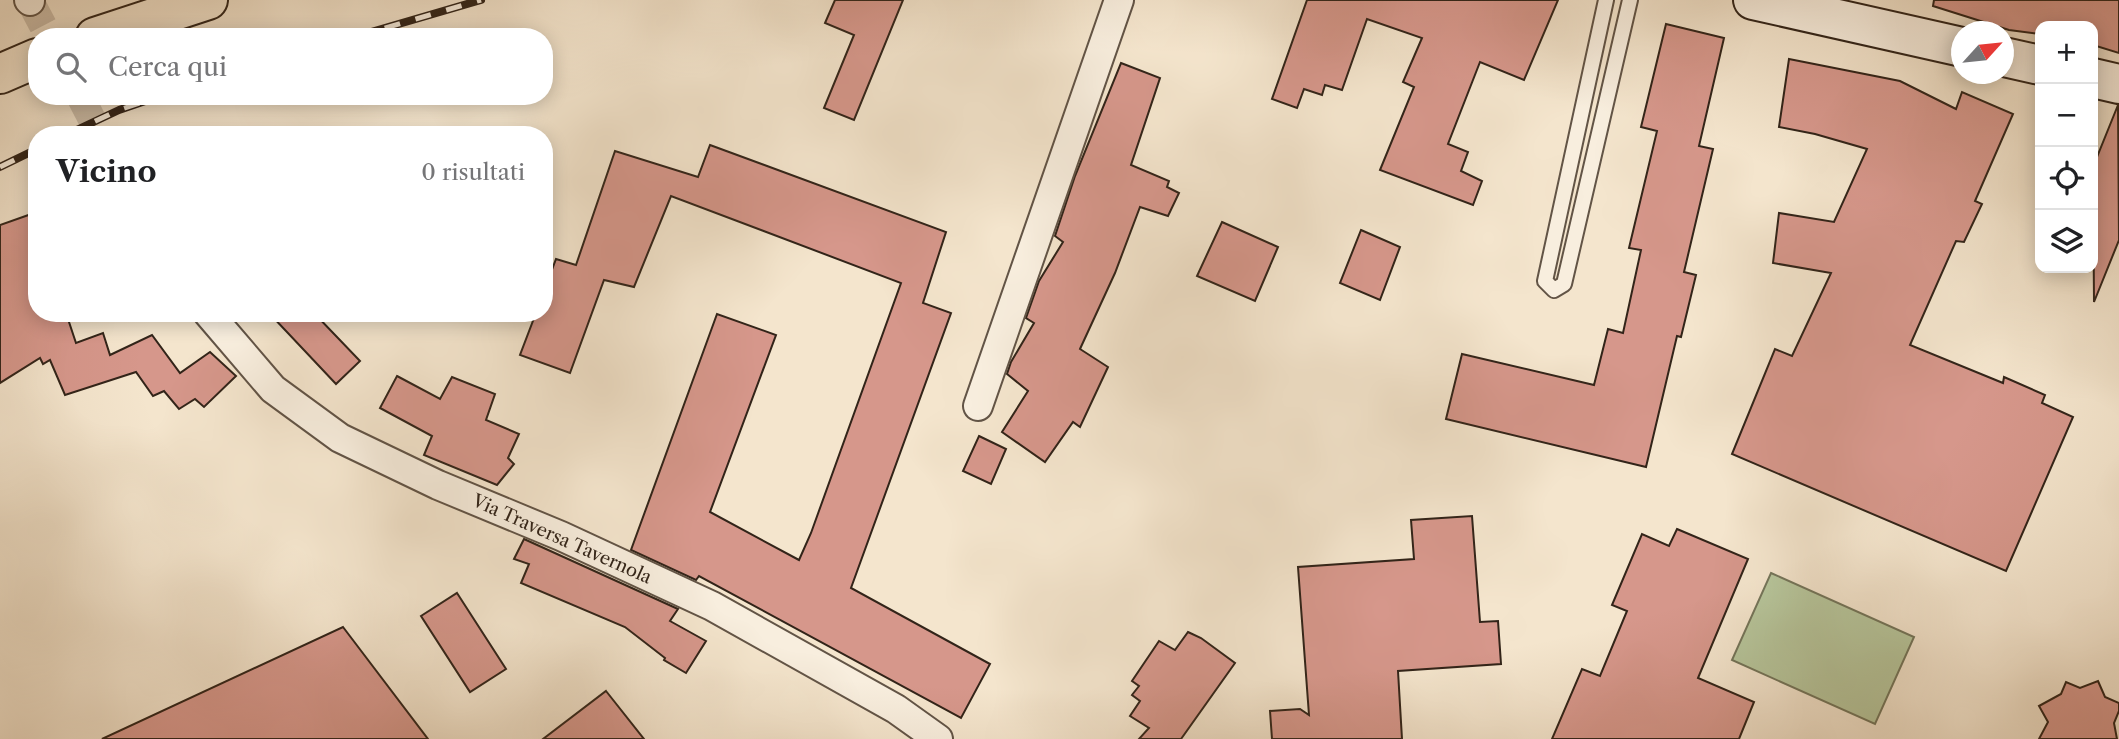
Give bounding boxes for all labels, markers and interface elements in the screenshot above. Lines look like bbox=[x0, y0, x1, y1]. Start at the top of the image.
north arrow bbox=[1951, 21, 2014, 84]
map controls bbox=[2035, 21, 2098, 273]
button: + bbox=[2035, 21, 2098, 84]
search box bbox=[28, 28, 553, 105]
icon: search bbox=[52, 48, 90, 86]
text: Cerca qui bbox=[108, 51, 227, 83]
button: − bbox=[2035, 84, 2098, 147]
button: locate bbox=[2035, 147, 2098, 210]
text: Vicino bbox=[56, 153, 156, 190]
text: 0 risultati bbox=[421, 158, 525, 186]
button: layers bbox=[2035, 210, 2098, 273]
street label: Via Traversa Tavernola bbox=[468, 489, 656, 589]

